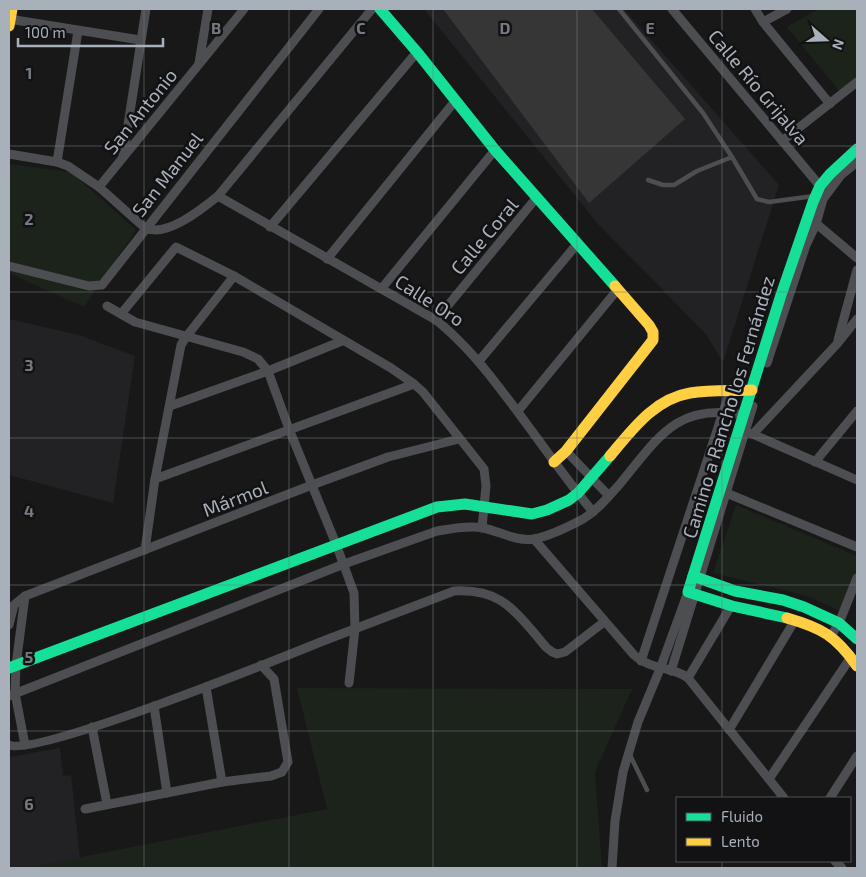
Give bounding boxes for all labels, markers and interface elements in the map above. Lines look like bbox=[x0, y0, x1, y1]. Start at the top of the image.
scale bar bbox=[18, 15, 162, 47]
north arrow bbox=[801, 15, 851, 65]
text: B bbox=[211, 18, 221, 37]
text: C bbox=[356, 18, 366, 37]
text: D bbox=[500, 18, 511, 37]
text: E bbox=[645, 18, 655, 37]
text: 100 m bbox=[25, 23, 66, 41]
street label: Calle Río Grijalva bbox=[704, 25, 814, 149]
text: N bbox=[829, 37, 848, 52]
text: 1 bbox=[26, 63, 32, 82]
street label: San Antonio bbox=[99, 64, 181, 158]
street label: San Manuel bbox=[127, 127, 207, 221]
street label: Calle Coral bbox=[446, 193, 523, 279]
text: 2 bbox=[24, 209, 34, 228]
street label: Calle Oro bbox=[391, 269, 469, 331]
street label: Camino a Rancho los Fernández bbox=[677, 273, 779, 541]
text: 3 bbox=[24, 355, 34, 374]
street label: Mármol bbox=[199, 475, 271, 521]
text: 4 bbox=[24, 501, 34, 520]
text: 5 bbox=[25, 647, 34, 666]
text: 6 bbox=[24, 794, 34, 813]
legend bbox=[676, 797, 851, 862]
text: Fluido bbox=[721, 807, 763, 825]
text: Lento bbox=[721, 832, 760, 850]

